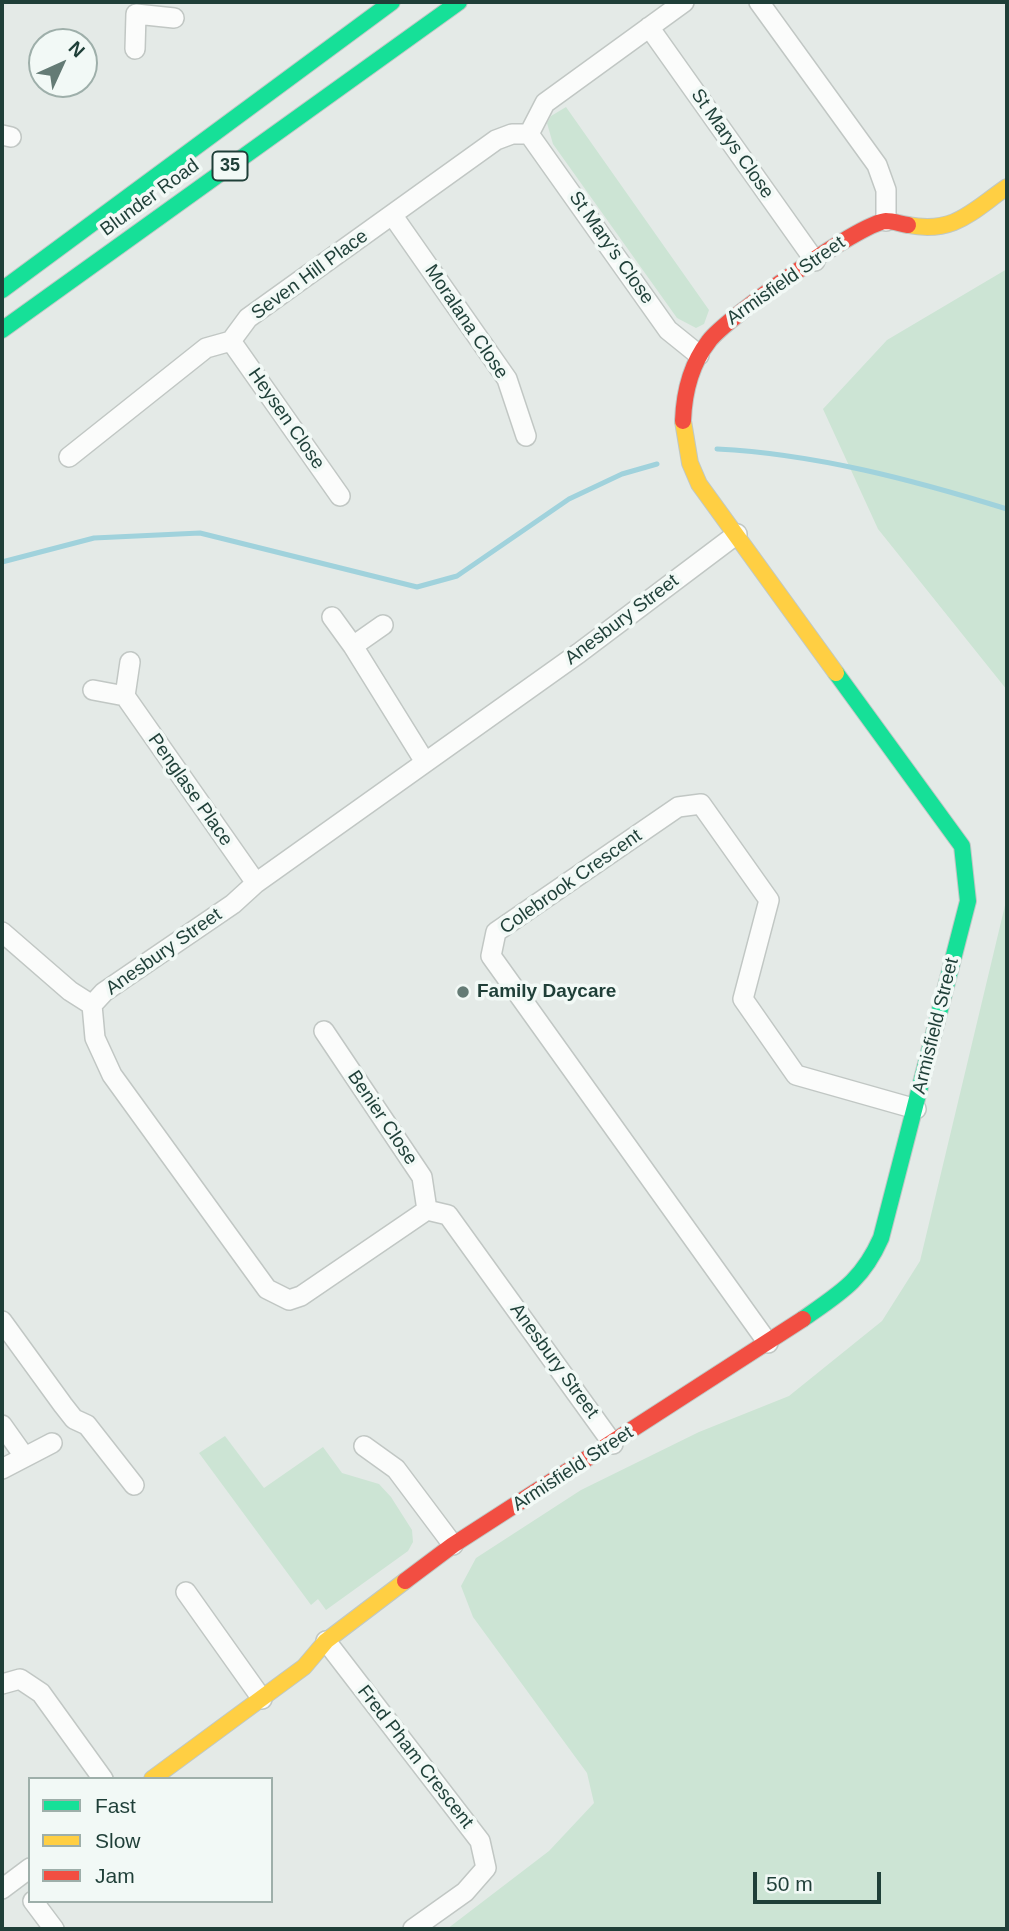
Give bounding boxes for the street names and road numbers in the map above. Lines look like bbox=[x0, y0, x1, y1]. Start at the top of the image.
street label: St Marys Close bbox=[686, 85, 778, 203]
road number: 35 bbox=[212, 152, 247, 181]
street label: Blunder Road bbox=[96, 155, 204, 241]
street label: St Mary's Close bbox=[564, 187, 658, 309]
street label: Seven Hill Place bbox=[247, 225, 373, 325]
street label: Armisfield Street bbox=[722, 232, 850, 330]
street label: Moralana Close bbox=[419, 260, 513, 384]
street label: Heysen Close bbox=[243, 364, 329, 474]
street label: Anesbury Street bbox=[561, 570, 683, 670]
street label: Penglase Place bbox=[143, 729, 237, 851]
street label: Colebrook Crescent bbox=[496, 825, 646, 939]
street label: Anesbury Street bbox=[102, 904, 226, 1000]
street label: Armisfield Street bbox=[908, 956, 964, 1096]
street label: Benier Close bbox=[342, 1067, 422, 1169]
street label: Anesbury Street bbox=[505, 1299, 603, 1423]
street label: Armisfield Street bbox=[508, 1421, 638, 1517]
street label: Fred Pham Crescent bbox=[352, 1681, 478, 1833]

